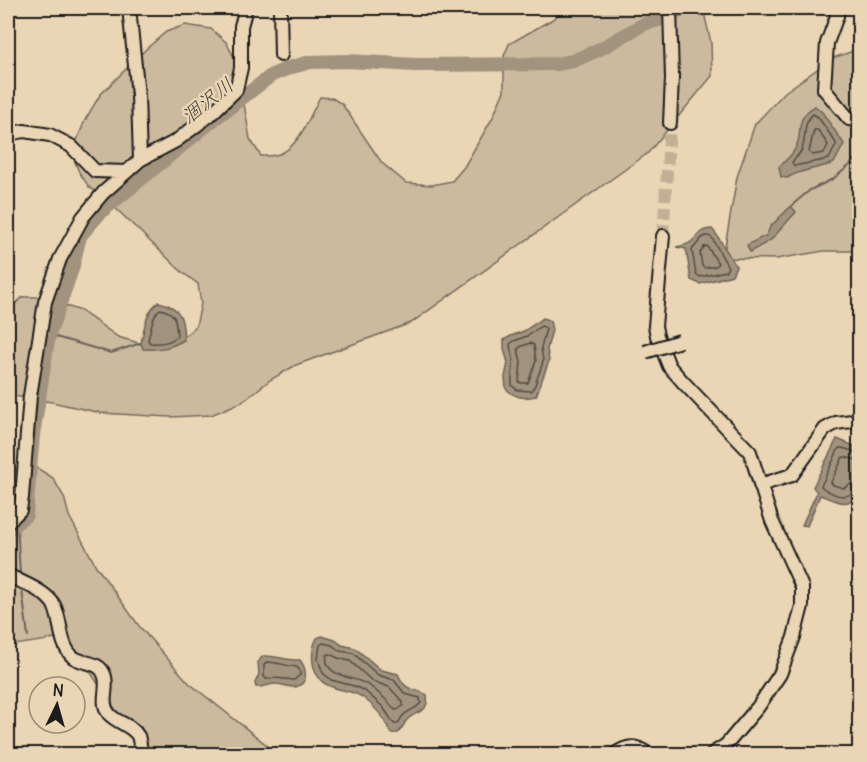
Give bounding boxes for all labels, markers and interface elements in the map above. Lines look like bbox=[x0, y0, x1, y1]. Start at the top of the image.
water label: 涸沢川 bbox=[176, 72, 238, 128]
north arrow bbox=[27, 675, 87, 735]
text: N bbox=[52, 680, 65, 701]

